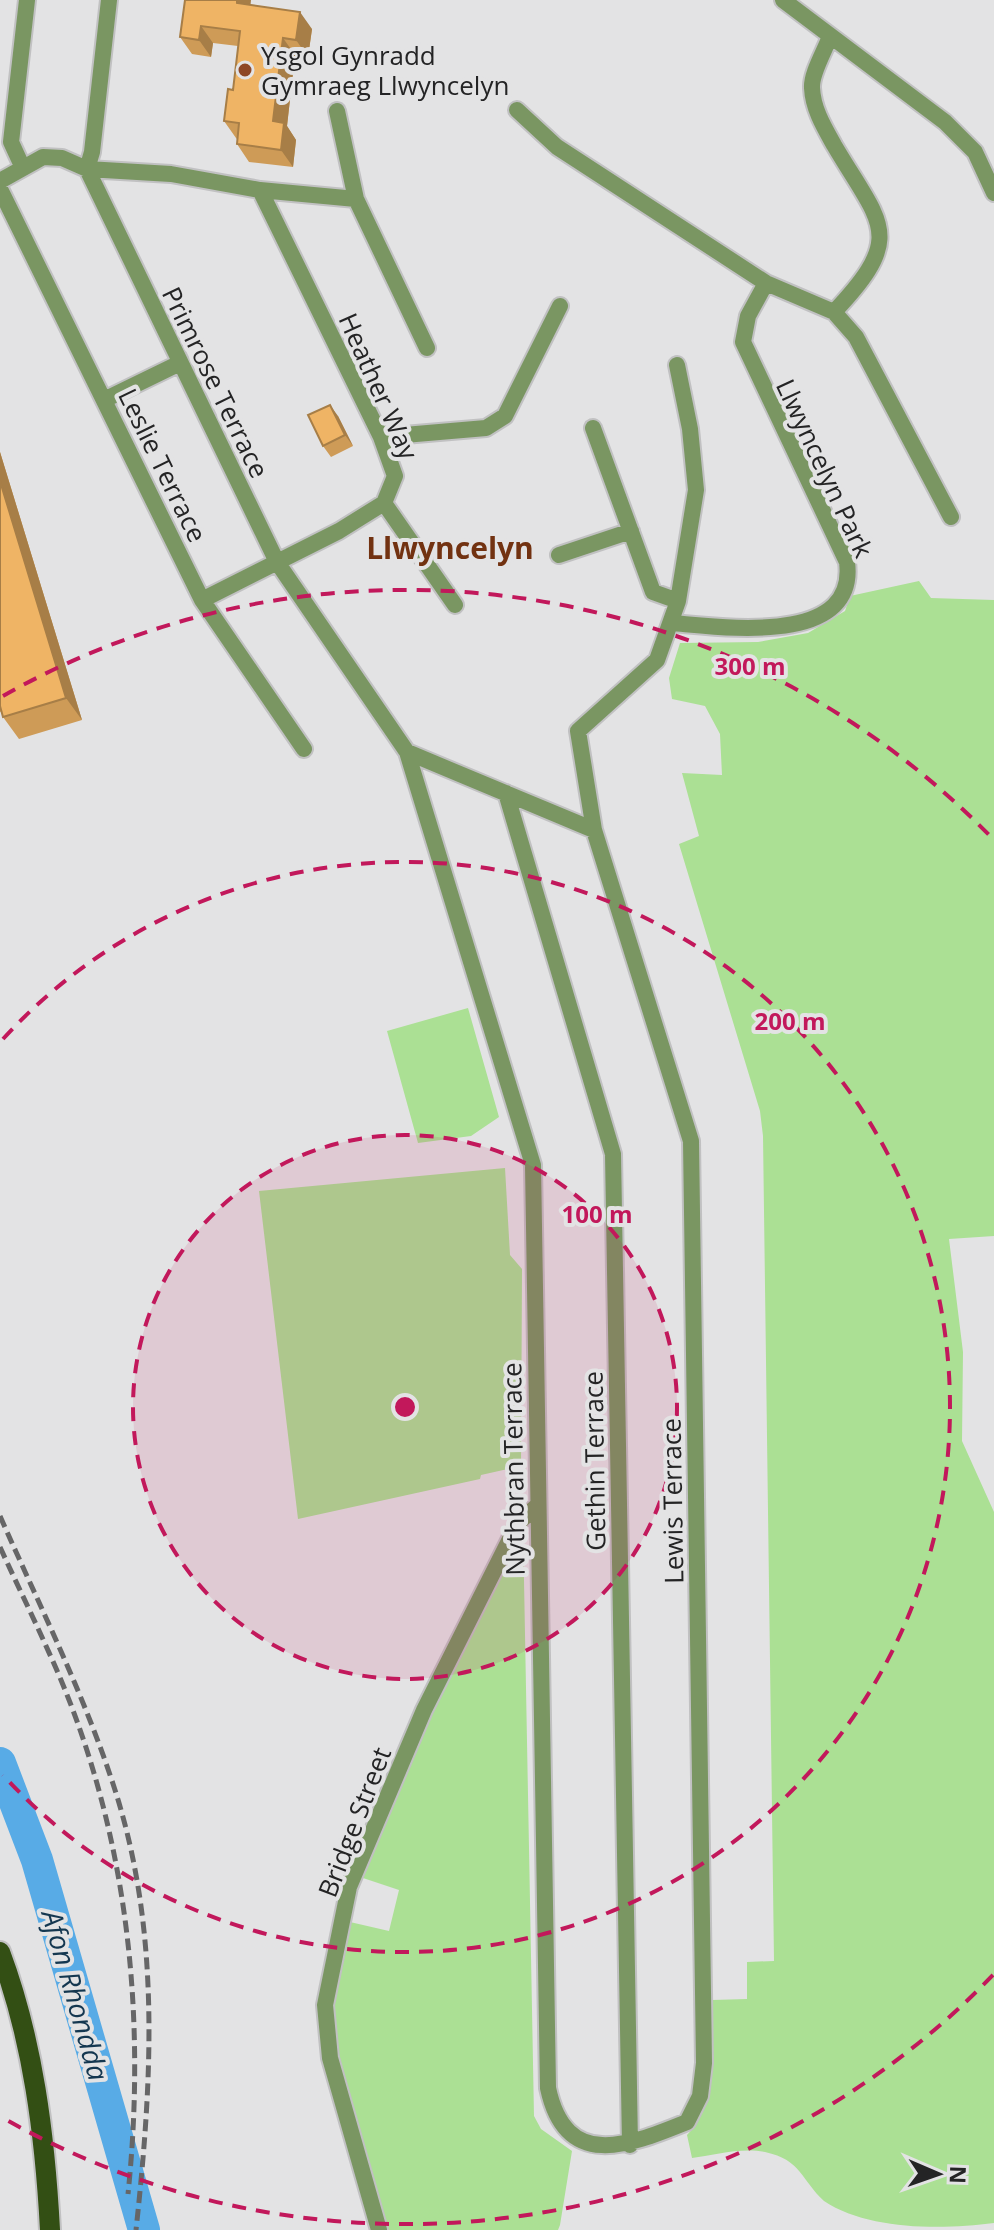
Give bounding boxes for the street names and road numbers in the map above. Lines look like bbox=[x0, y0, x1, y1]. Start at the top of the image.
street label: Primrose Terrace bbox=[154, 280, 278, 484]
street label: Heather Way bbox=[331, 307, 428, 466]
street label: Llwyncelyn Park bbox=[768, 373, 882, 563]
street label: Leslie Terrace bbox=[110, 382, 216, 548]
street label: Nythbran Terrace bbox=[493, 1362, 533, 1576]
street label: Gethin Terrace bbox=[574, 1371, 614, 1551]
street label: Lewis Terrace bbox=[653, 1418, 691, 1584]
street label: Bridge Street bbox=[309, 1742, 399, 1902]

